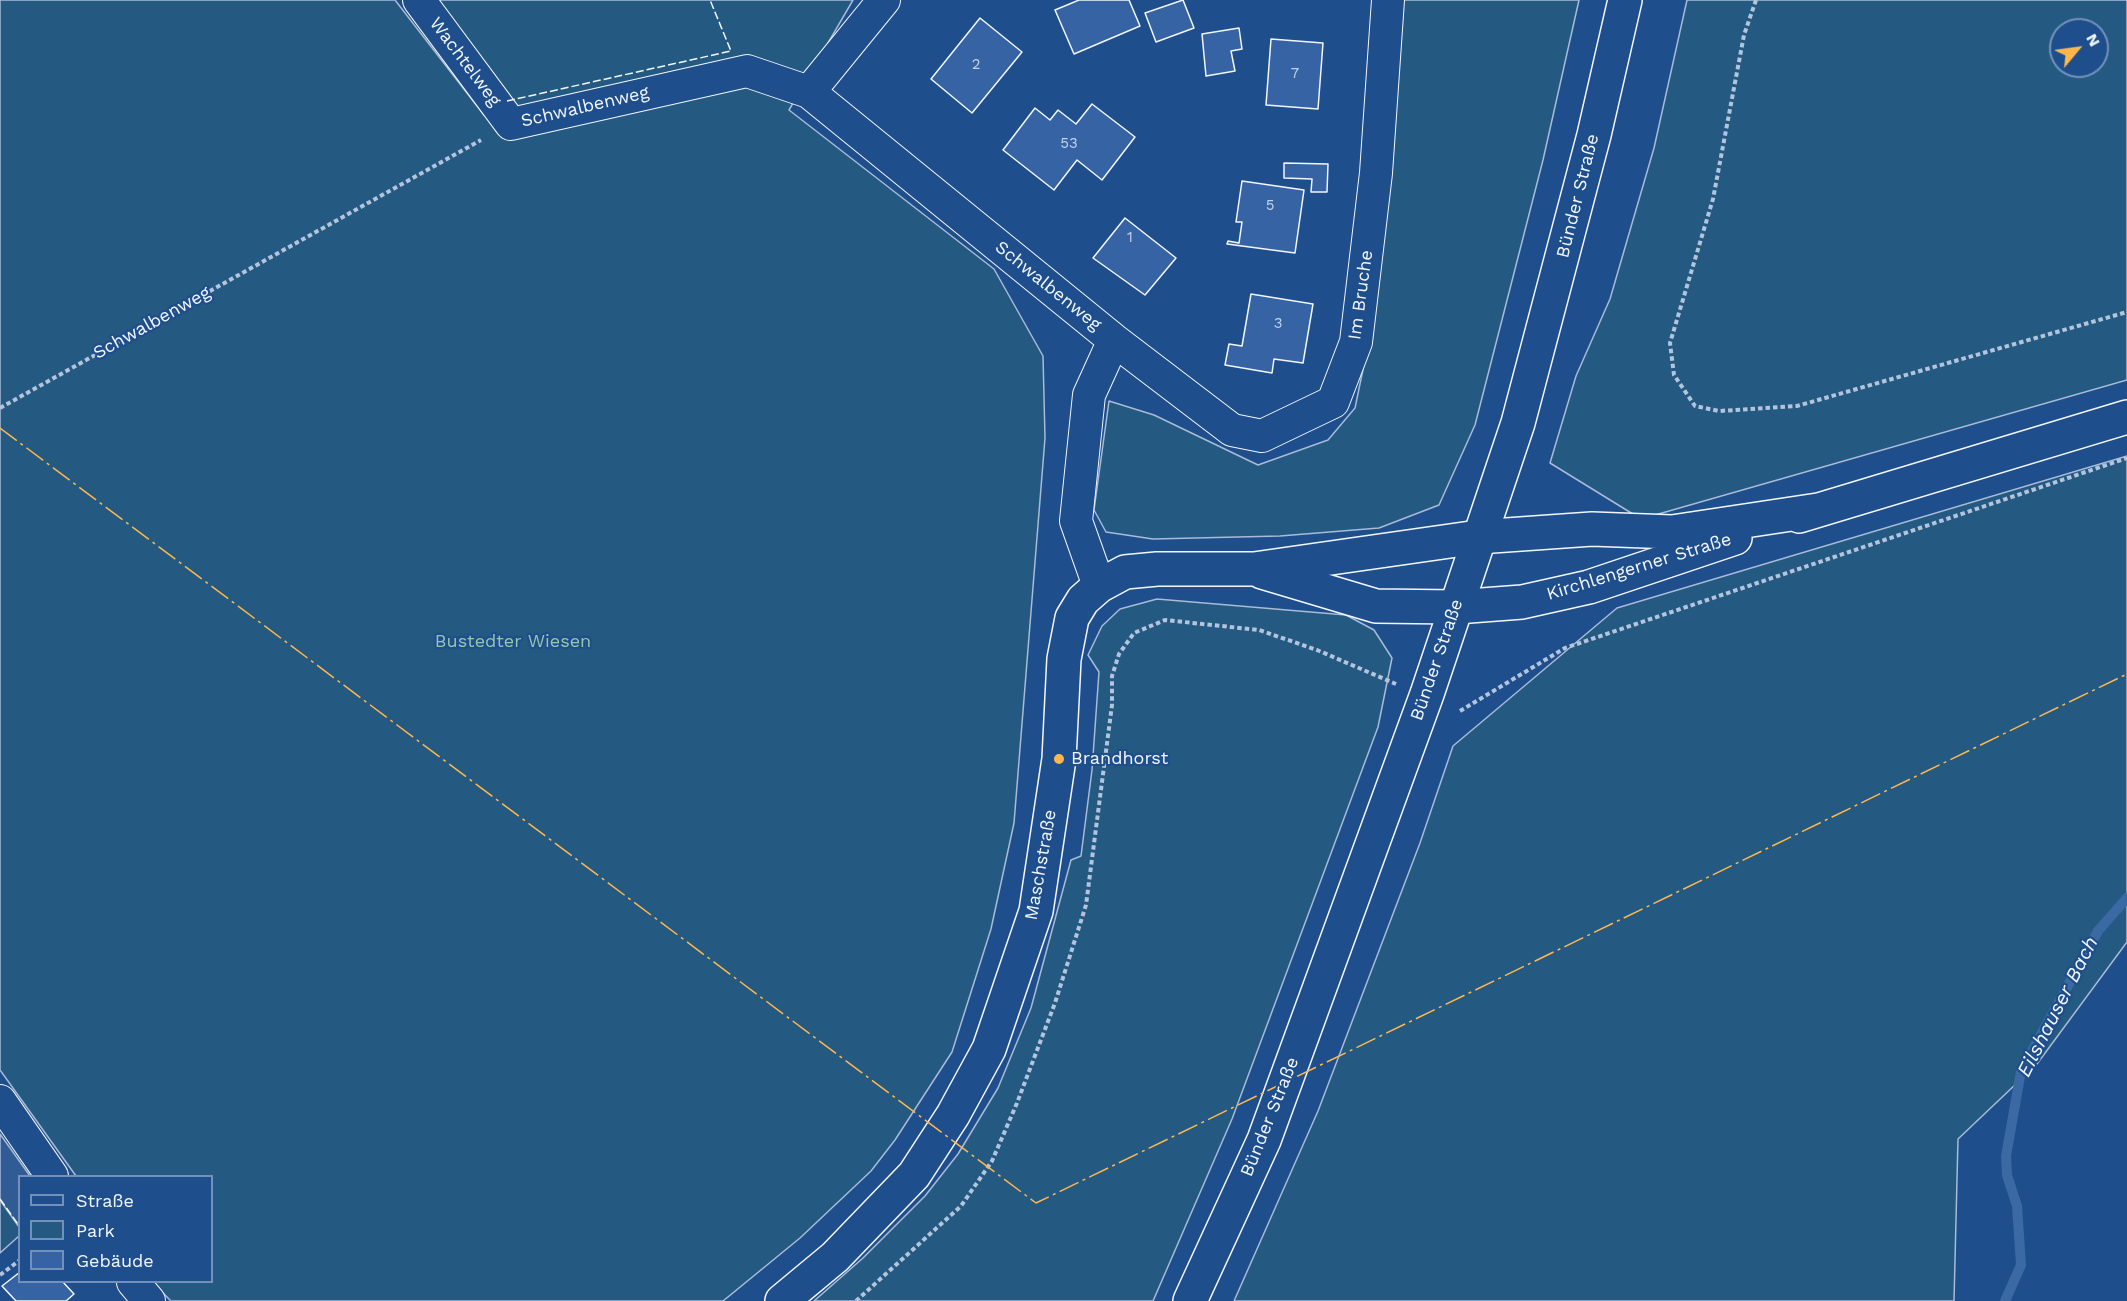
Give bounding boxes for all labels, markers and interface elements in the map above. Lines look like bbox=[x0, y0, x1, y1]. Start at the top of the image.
street label: Wachtelweg bbox=[425, 13, 505, 111]
north arrow bbox=[2049, 18, 2109, 78]
text: N bbox=[2082, 30, 2105, 50]
house number: 2 bbox=[972, 56, 980, 74]
house number: 7 bbox=[1291, 65, 1299, 83]
street label: Schwalbenweg bbox=[519, 82, 651, 132]
street label: Bünder Straße bbox=[1552, 132, 1604, 260]
house number: 53 bbox=[1060, 135, 1078, 153]
house number: 5 bbox=[1266, 197, 1274, 215]
house number: 1 bbox=[1127, 229, 1133, 247]
street label: Schwalbenweg bbox=[990, 237, 1106, 335]
street label: Im Bruche bbox=[1344, 249, 1378, 341]
street label: Schwalbenweg bbox=[90, 282, 214, 364]
house number: 3 bbox=[1274, 315, 1282, 333]
street label: Kirchlengerner Straße bbox=[1544, 529, 1734, 605]
street label: Bünder Straße bbox=[1406, 596, 1468, 724]
park label: Bustedter Wiesen bbox=[435, 631, 591, 653]
place label: Brandhorst bbox=[1071, 748, 1168, 770]
marker: Brandhorst bbox=[1052, 752, 1066, 766]
street label: Maschstraße bbox=[1021, 808, 1061, 922]
water label: Eilshauser Bach bbox=[2012, 933, 2104, 1081]
street label: Bünder Straße bbox=[1236, 1054, 1304, 1180]
legend bbox=[18, 1175, 213, 1283]
text: Straße bbox=[76, 1190, 134, 1211]
text: Park bbox=[76, 1220, 115, 1241]
text: Gebäude bbox=[76, 1250, 154, 1271]

